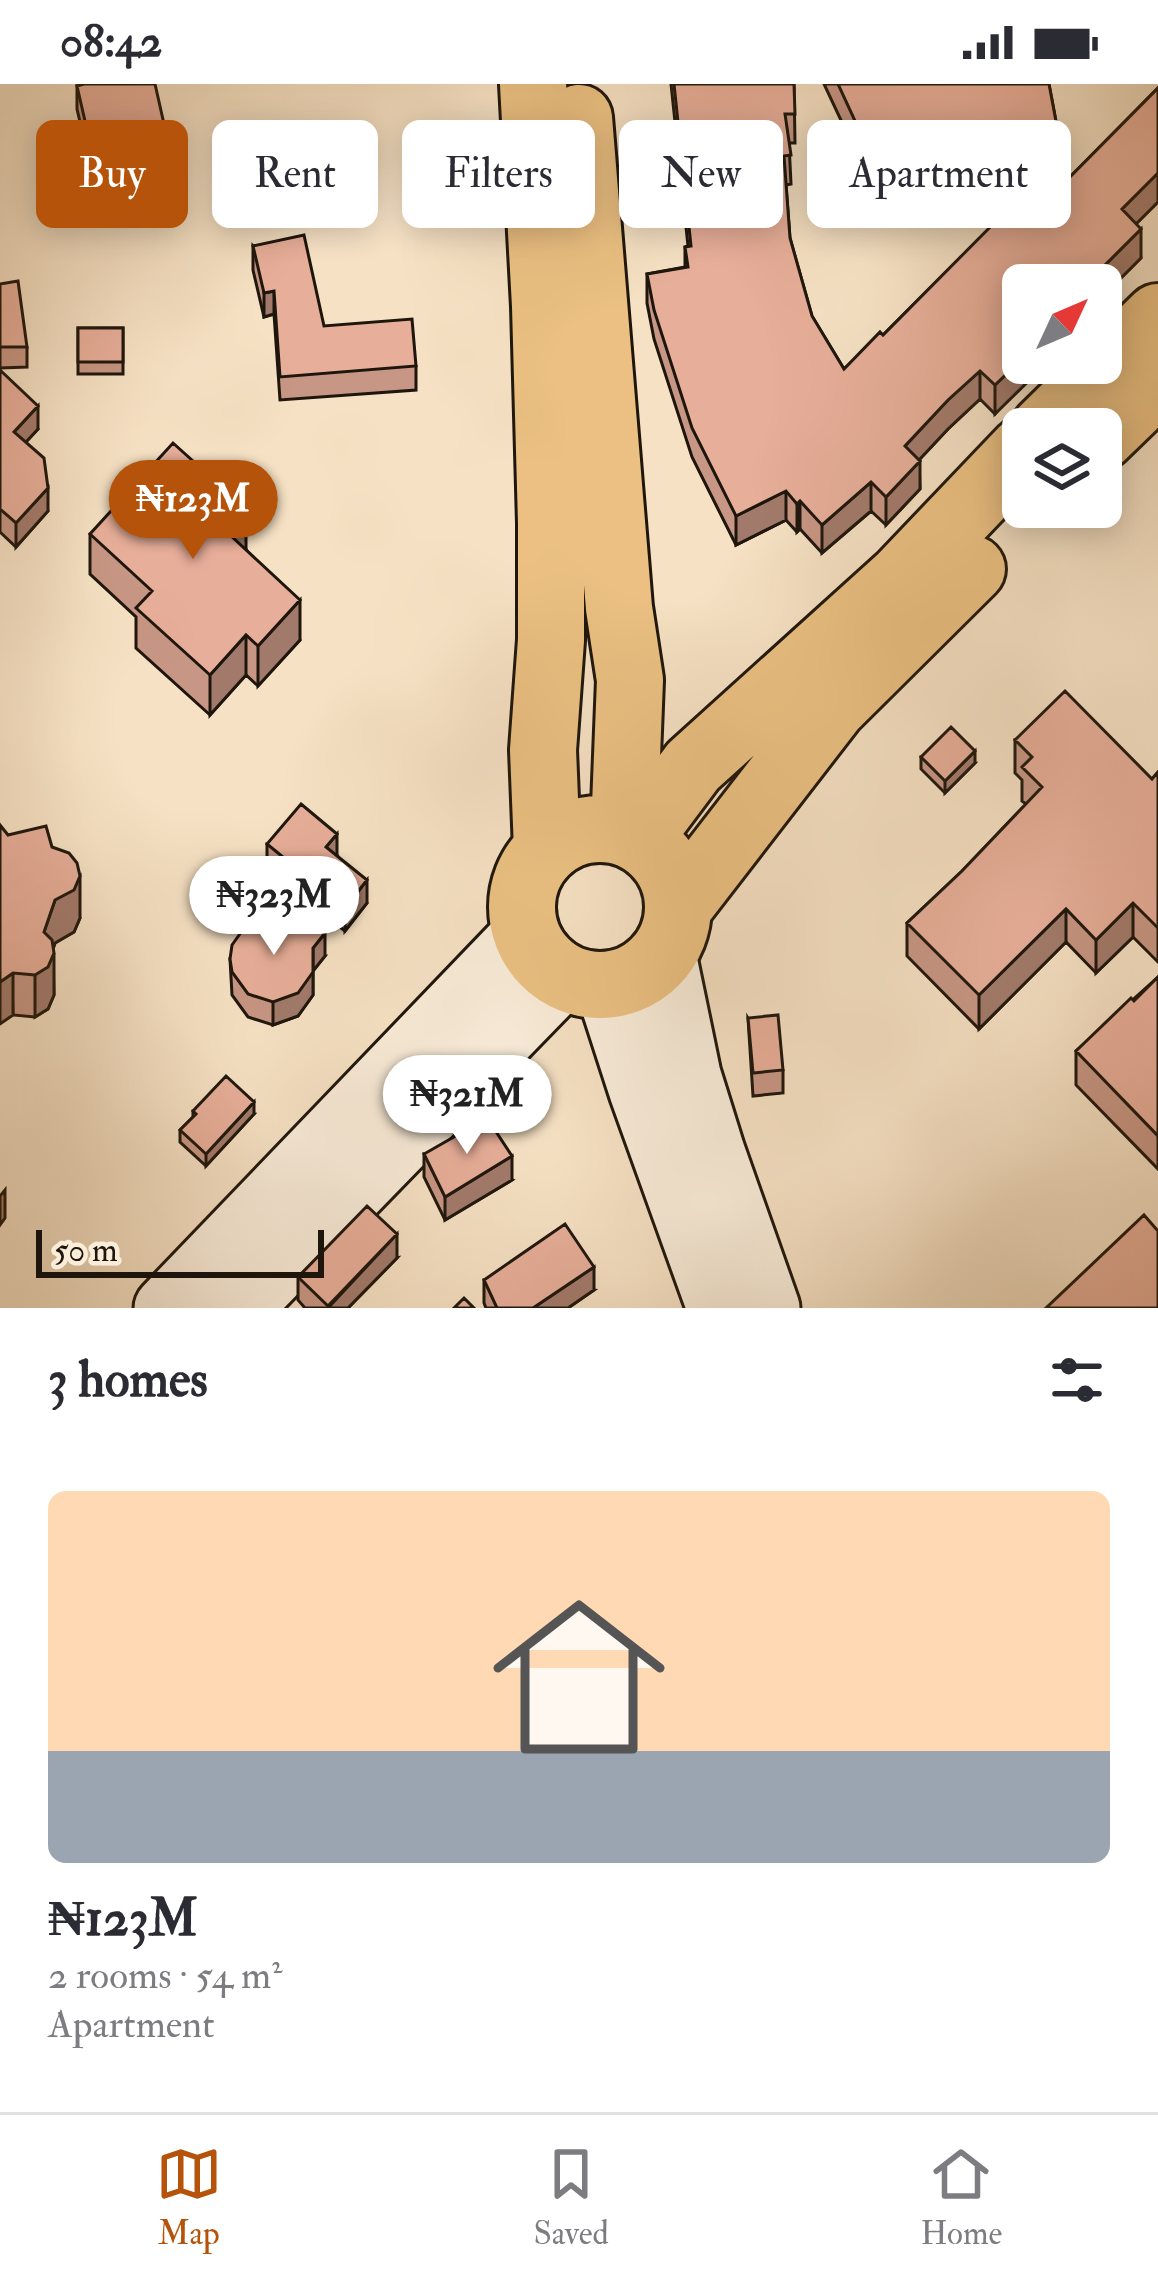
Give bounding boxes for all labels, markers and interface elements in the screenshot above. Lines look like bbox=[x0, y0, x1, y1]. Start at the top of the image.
text: 08:42 bbox=[60, 14, 162, 70]
chip: Buy bbox=[36, 120, 188, 228]
chip: Rent bbox=[212, 120, 378, 228]
chip: Filters bbox=[402, 120, 595, 228]
chip: New bbox=[619, 120, 783, 228]
chip: Apartment bbox=[807, 120, 1071, 228]
north arrow bbox=[1002, 264, 1122, 384]
map controls bbox=[1002, 264, 1122, 528]
button: layers bbox=[1002, 408, 1122, 528]
pin: ₦123M bbox=[109, 460, 277, 562]
text: ₦123M bbox=[136, 474, 250, 523]
pin: ₦323M bbox=[190, 856, 358, 958]
text: ₦323M bbox=[216, 870, 332, 919]
pin: ₦321M bbox=[383, 1055, 551, 1157]
text: ₦321M bbox=[410, 1069, 524, 1118]
scale bar bbox=[36, 1224, 324, 1277]
text: 50 m bbox=[54, 1230, 118, 1271]
icon: filters bbox=[1044, 1347, 1110, 1413]
text: 3 homes bbox=[48, 1348, 208, 1412]
icon: home bbox=[471, 1569, 687, 1785]
text: ₦123M bbox=[48, 1887, 198, 1951]
text: 2 rooms · 54 m² bbox=[48, 1951, 282, 2000]
text: Apartment bbox=[48, 2000, 215, 2049]
tab: Map bbox=[156, 2141, 222, 2254]
tab: Saved bbox=[533, 2141, 609, 2254]
tab: Home bbox=[920, 2141, 1002, 2254]

